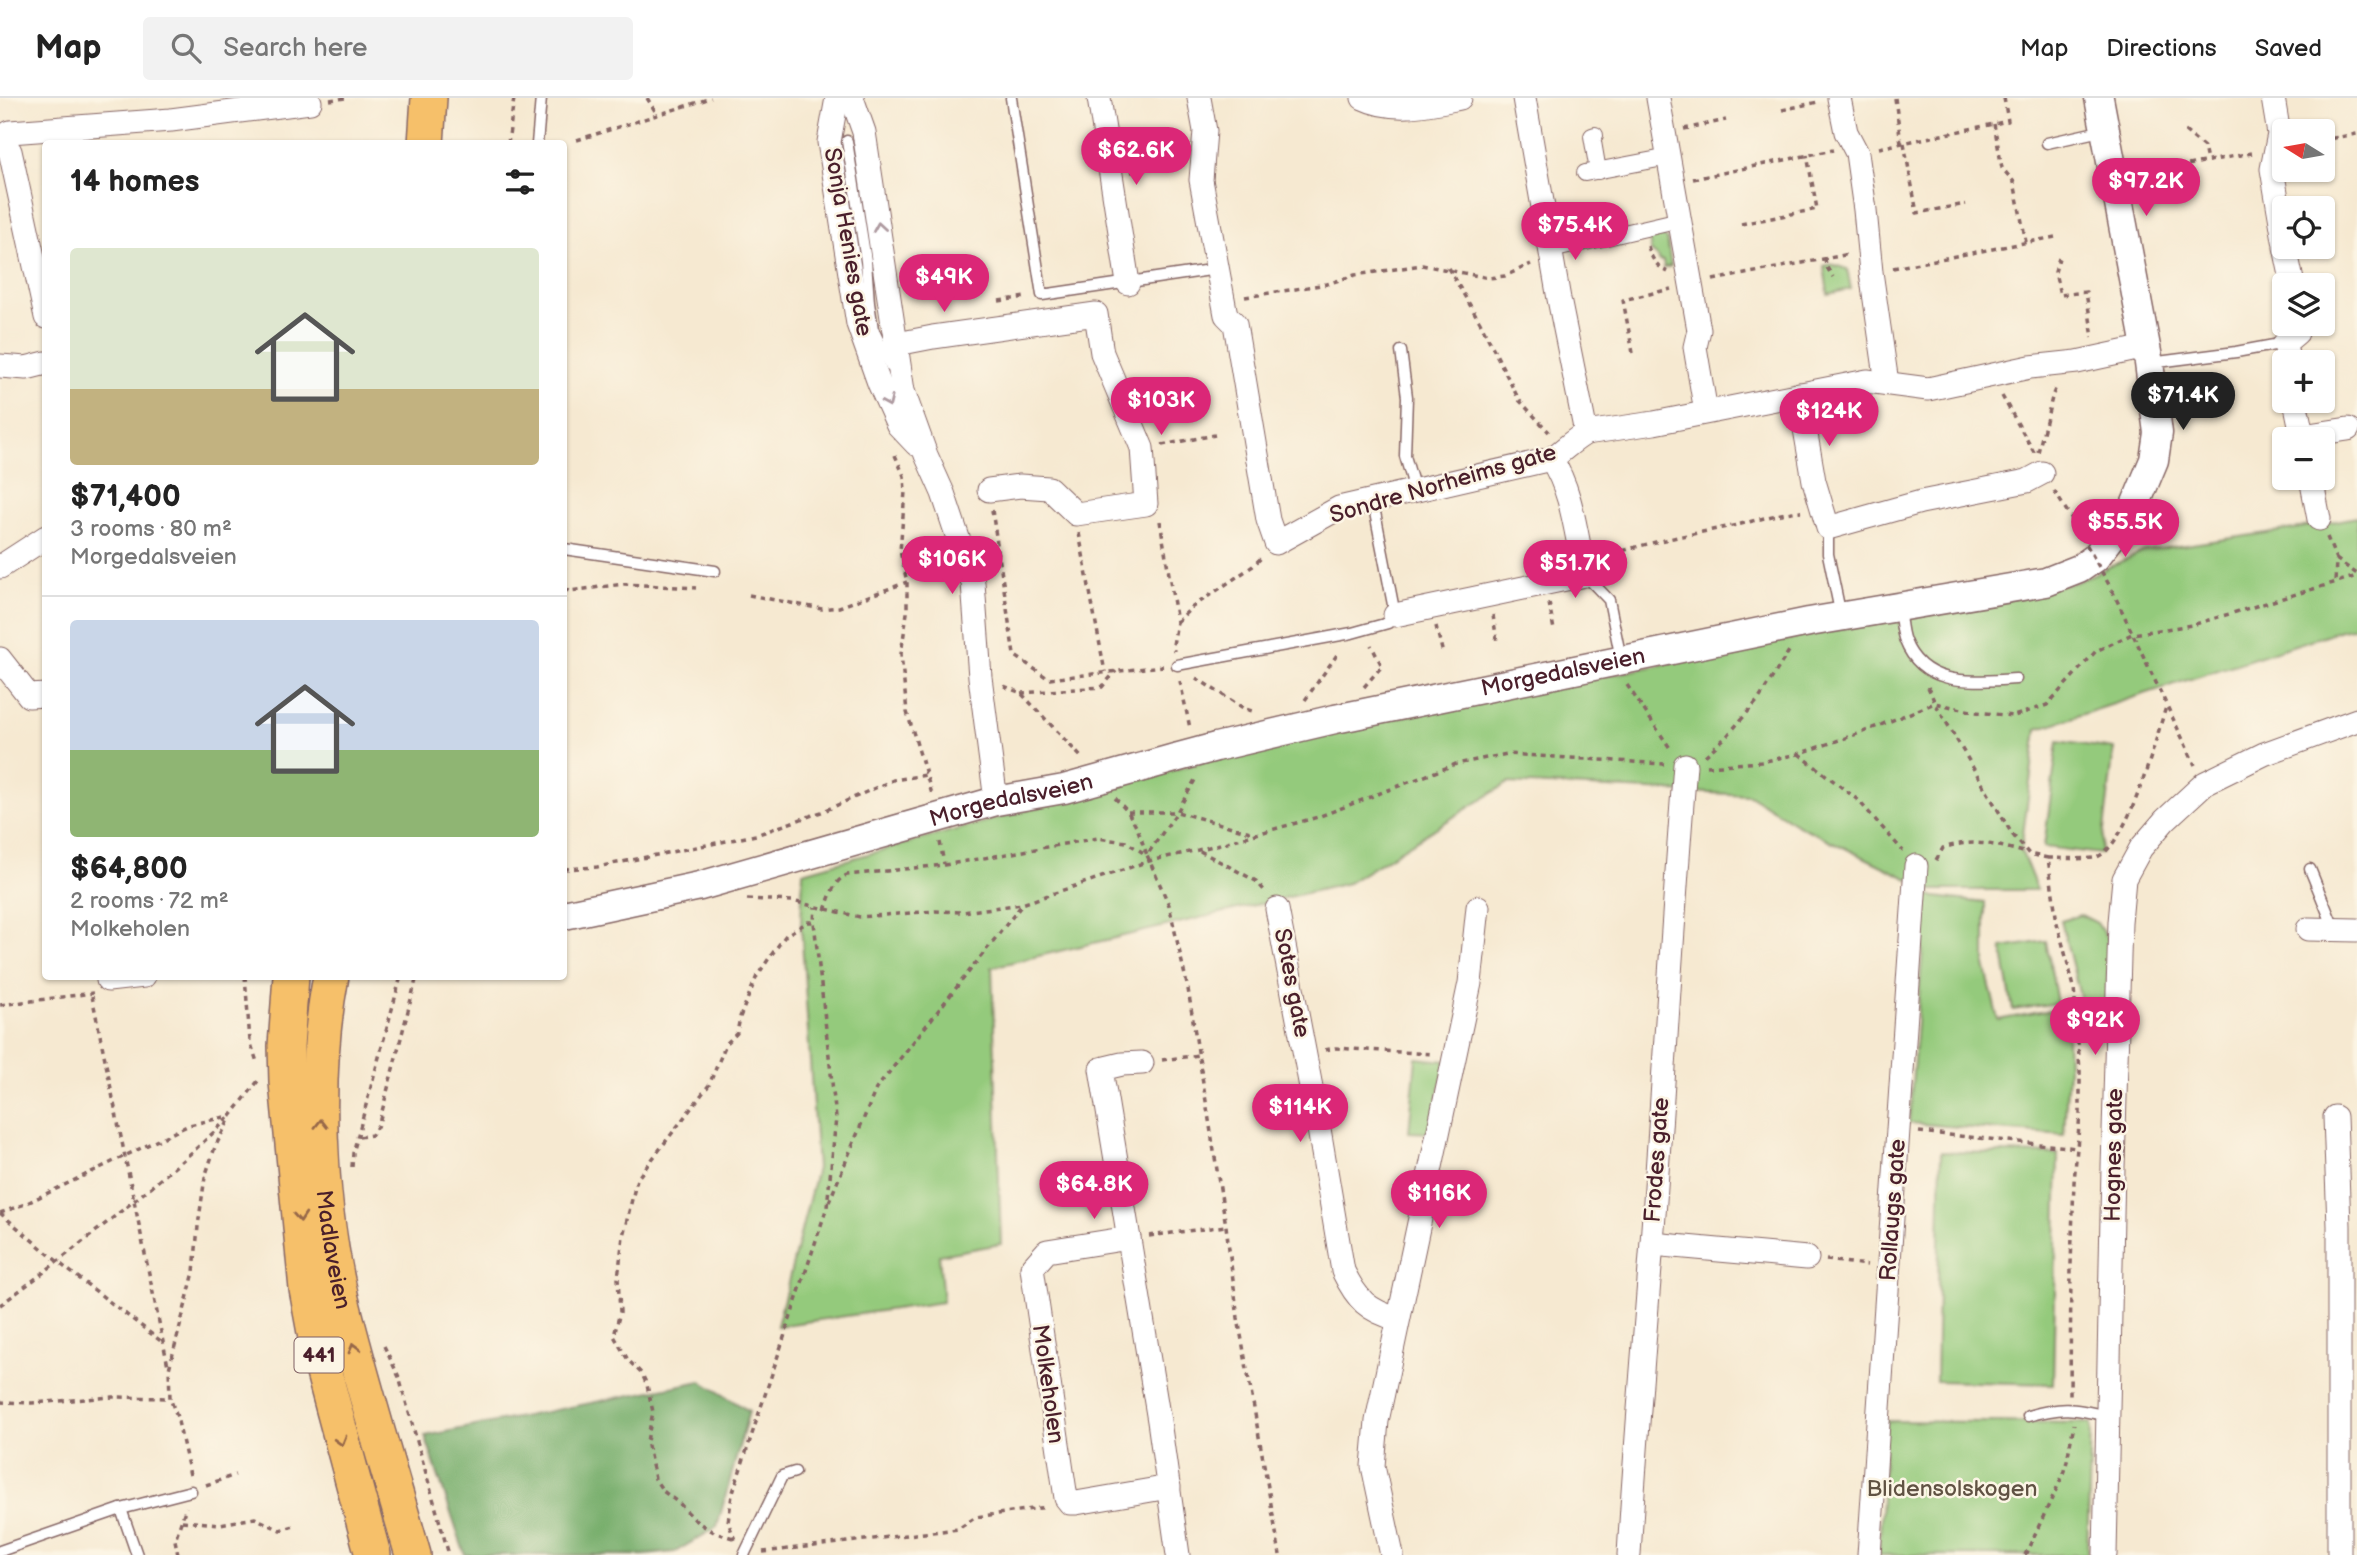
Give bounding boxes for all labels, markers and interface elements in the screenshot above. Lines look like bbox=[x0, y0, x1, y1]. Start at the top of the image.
search box bbox=[143, 17, 633, 80]
text: Map bbox=[35, 28, 101, 68]
icon: search bbox=[167, 29, 205, 67]
text: Search here bbox=[223, 33, 367, 64]
text: Map bbox=[2020, 34, 2068, 63]
text: Directions bbox=[2106, 34, 2217, 63]
text: Saved bbox=[2255, 34, 2322, 63]
north arrow bbox=[2272, 119, 2334, 182]
map controls bbox=[2272, 119, 2335, 490]
pin: $62.6K bbox=[1079, 127, 1193, 187]
text: $62.6K bbox=[1097, 136, 1175, 164]
street label: Sonja Henies gate bbox=[818, 145, 878, 339]
pin: $97.2K bbox=[2089, 158, 2203, 218]
icon: filters bbox=[501, 163, 539, 201]
text: 14 homes bbox=[70, 164, 199, 200]
text: $97.2K bbox=[2108, 167, 2184, 195]
button: locate bbox=[2272, 196, 2335, 259]
pin: $75.4K bbox=[1518, 202, 1632, 262]
text: $75.4K bbox=[1537, 211, 1613, 239]
one-way arrow bbox=[872, 221, 887, 233]
pin: $49K bbox=[903, 254, 985, 314]
text: $49K bbox=[915, 263, 973, 291]
button: layers bbox=[2272, 273, 2335, 336]
icon: home bbox=[242, 294, 368, 420]
button: + bbox=[2272, 350, 2335, 413]
pin: $71.4K bbox=[2126, 372, 2240, 432]
pin: $103K bbox=[1112, 378, 1210, 437]
text: $71.4K bbox=[2147, 381, 2219, 409]
text: $103K bbox=[1127, 386, 1195, 414]
pin: $124K bbox=[1780, 388, 1878, 448]
one-way arrow bbox=[880, 395, 894, 408]
text: $124K bbox=[1796, 397, 1862, 425]
button: − bbox=[2272, 427, 2335, 490]
street label: Sondre Norheims gate bbox=[1327, 438, 1559, 530]
text: $71,400 bbox=[70, 479, 181, 515]
pin: $55.5K bbox=[2068, 500, 2182, 559]
text: $55.5K bbox=[2087, 508, 2163, 536]
text: 3 rooms · 80 m² bbox=[70, 515, 232, 543]
pin: $106K bbox=[903, 536, 1001, 596]
pin: $51.7K bbox=[1518, 540, 1632, 600]
text: Morgedalsveien bbox=[70, 543, 237, 571]
text: $106K bbox=[918, 545, 986, 573]
text: $51.7K bbox=[1539, 549, 1611, 577]
street label: Morgedalsveien bbox=[1478, 642, 1648, 703]
icon: home bbox=[242, 666, 368, 792]
street label: Morgedalsveien bbox=[926, 768, 1096, 833]
text: $64,800 bbox=[70, 851, 188, 887]
text: 2 rooms · 72 m² bbox=[70, 887, 229, 915]
text: Molkeholen bbox=[70, 915, 190, 943]
street label: Sotes gate bbox=[1268, 926, 1316, 1040]
pin: $92K bbox=[2054, 998, 2136, 1057]
text: $92K bbox=[2066, 1006, 2124, 1034]
pin: $114K bbox=[1251, 1084, 1349, 1144]
street label: Hognes gate bbox=[2099, 1088, 2129, 1222]
text: $114K bbox=[1268, 1093, 1332, 1121]
street label: Frodes gate bbox=[1639, 1096, 1675, 1224]
one-way arrow bbox=[313, 1118, 329, 1129]
street label: Rollaugs gate bbox=[1874, 1138, 1912, 1282]
pin: $64.8K bbox=[1037, 1162, 1151, 1221]
text: $64.8K bbox=[1055, 1170, 1133, 1198]
pin: $116K bbox=[1390, 1170, 1488, 1230]
text: $116K bbox=[1407, 1179, 1471, 1207]
street label: Madlaveien bbox=[310, 1189, 357, 1312]
one-way arrow bbox=[292, 1212, 307, 1223]
street label: Molkeholen bbox=[1026, 1323, 1070, 1445]
road number: 441 bbox=[294, 1338, 344, 1372]
one-way arrow bbox=[348, 1342, 362, 1354]
one-way arrow bbox=[333, 1434, 348, 1446]
park label: Blidensolskogen bbox=[1867, 1475, 2037, 1503]

